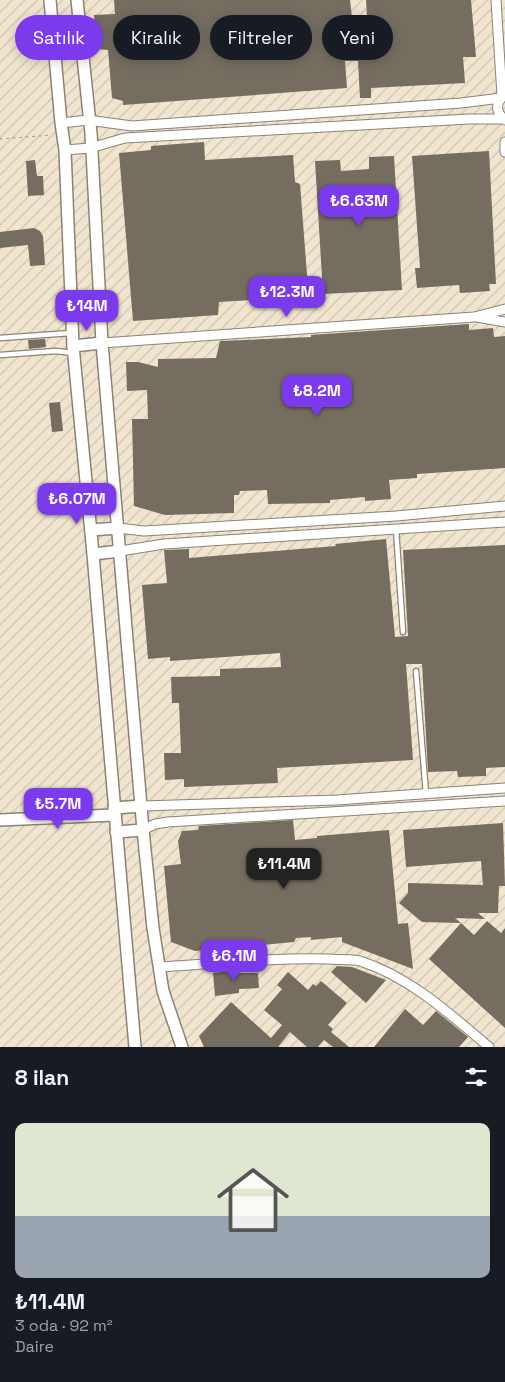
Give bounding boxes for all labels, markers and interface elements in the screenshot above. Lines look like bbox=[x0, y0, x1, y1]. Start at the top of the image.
chip: Satılık bbox=[15, 15, 103, 60]
chip: Kiralık bbox=[113, 15, 200, 60]
chip: Filtreler bbox=[210, 15, 312, 60]
chip: Yeni bbox=[322, 15, 393, 60]
pin: ₺6.63M bbox=[318, 184, 400, 227]
text: ₺6.63M bbox=[330, 190, 388, 211]
pin: ₺12.3M bbox=[246, 276, 328, 318]
text: ₺12.3M bbox=[259, 281, 315, 302]
pin: ₺14M bbox=[57, 290, 117, 332]
text: ₺14M bbox=[66, 295, 108, 316]
pin: ₺8.2M bbox=[282, 374, 352, 417]
text: ₺8.2M bbox=[293, 380, 341, 401]
pin: ₺6.07M bbox=[36, 482, 118, 525]
text: ₺6.07M bbox=[48, 488, 106, 509]
pin: ₺5.7M bbox=[23, 788, 93, 830]
text: ₺5.7M bbox=[35, 793, 81, 814]
pin: ₺11.4M bbox=[243, 848, 325, 890]
text: ₺11.4M bbox=[257, 853, 311, 874]
pin: ₺6.1M bbox=[199, 940, 269, 982]
text: ₺6.1M bbox=[211, 945, 257, 966]
icon: filters bbox=[462, 1063, 490, 1091]
text: 8 ilan bbox=[15, 1064, 69, 1091]
icon: home bbox=[208, 1155, 298, 1245]
text: ₺11.4M bbox=[15, 1288, 85, 1315]
text: 3 oda · 92 m² bbox=[15, 1315, 113, 1336]
text: Daire bbox=[15, 1336, 54, 1357]

